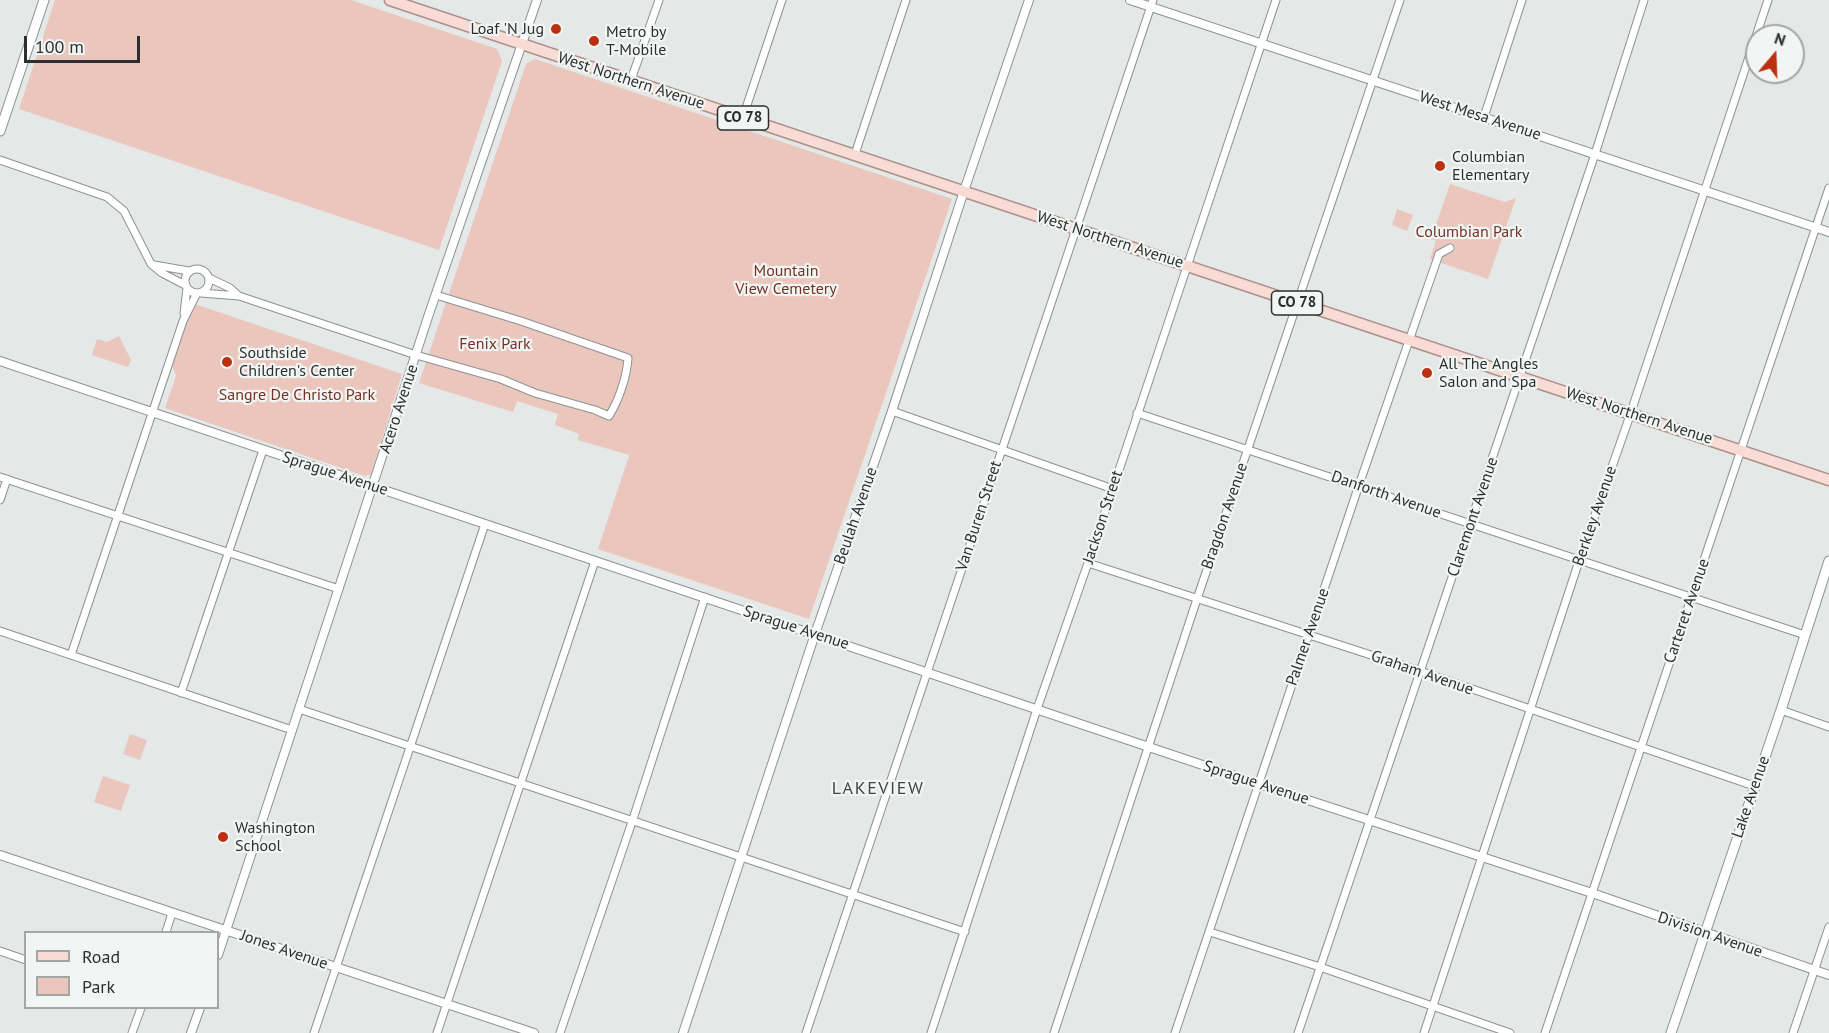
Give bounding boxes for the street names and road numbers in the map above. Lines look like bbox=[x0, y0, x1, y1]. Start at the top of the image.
street label: West Northern Avenue bbox=[555, 48, 707, 114]
street label: West Mesa Avenue bbox=[1417, 87, 1543, 145]
road number: CO 78 bbox=[718, 106, 768, 130]
street label: West Northern Avenue bbox=[1034, 207, 1186, 273]
road number: CO 78 bbox=[1272, 291, 1322, 315]
street label: Acero Avenue bbox=[376, 362, 422, 456]
street label: West Northern Avenue bbox=[1563, 383, 1715, 449]
street label: Sprague Avenue bbox=[280, 448, 390, 500]
street label: Claremont Avenue bbox=[1444, 455, 1502, 579]
street label: Van Buren Street bbox=[952, 459, 1006, 573]
street label: Bragdon Avenue bbox=[1198, 460, 1252, 572]
street label: Berkley Avenue bbox=[1569, 463, 1621, 569]
street label: Beulah Avenue bbox=[830, 465, 882, 567]
street label: Danforth Avenue bbox=[1329, 467, 1443, 523]
street label: Jackson Street bbox=[1079, 468, 1127, 566]
street label: Carteret Avenue bbox=[1660, 556, 1714, 666]
street label: Palmer Avenue bbox=[1282, 586, 1334, 688]
street label: Sprague Avenue bbox=[741, 602, 851, 654]
street label: Graham Avenue bbox=[1368, 646, 1476, 700]
street label: Lake Avenue bbox=[1728, 753, 1774, 841]
street label: Sprague Avenue bbox=[1201, 757, 1311, 809]
street label: Division Avenue bbox=[1655, 908, 1765, 962]
street label: Jones Avenue bbox=[238, 926, 330, 974]

